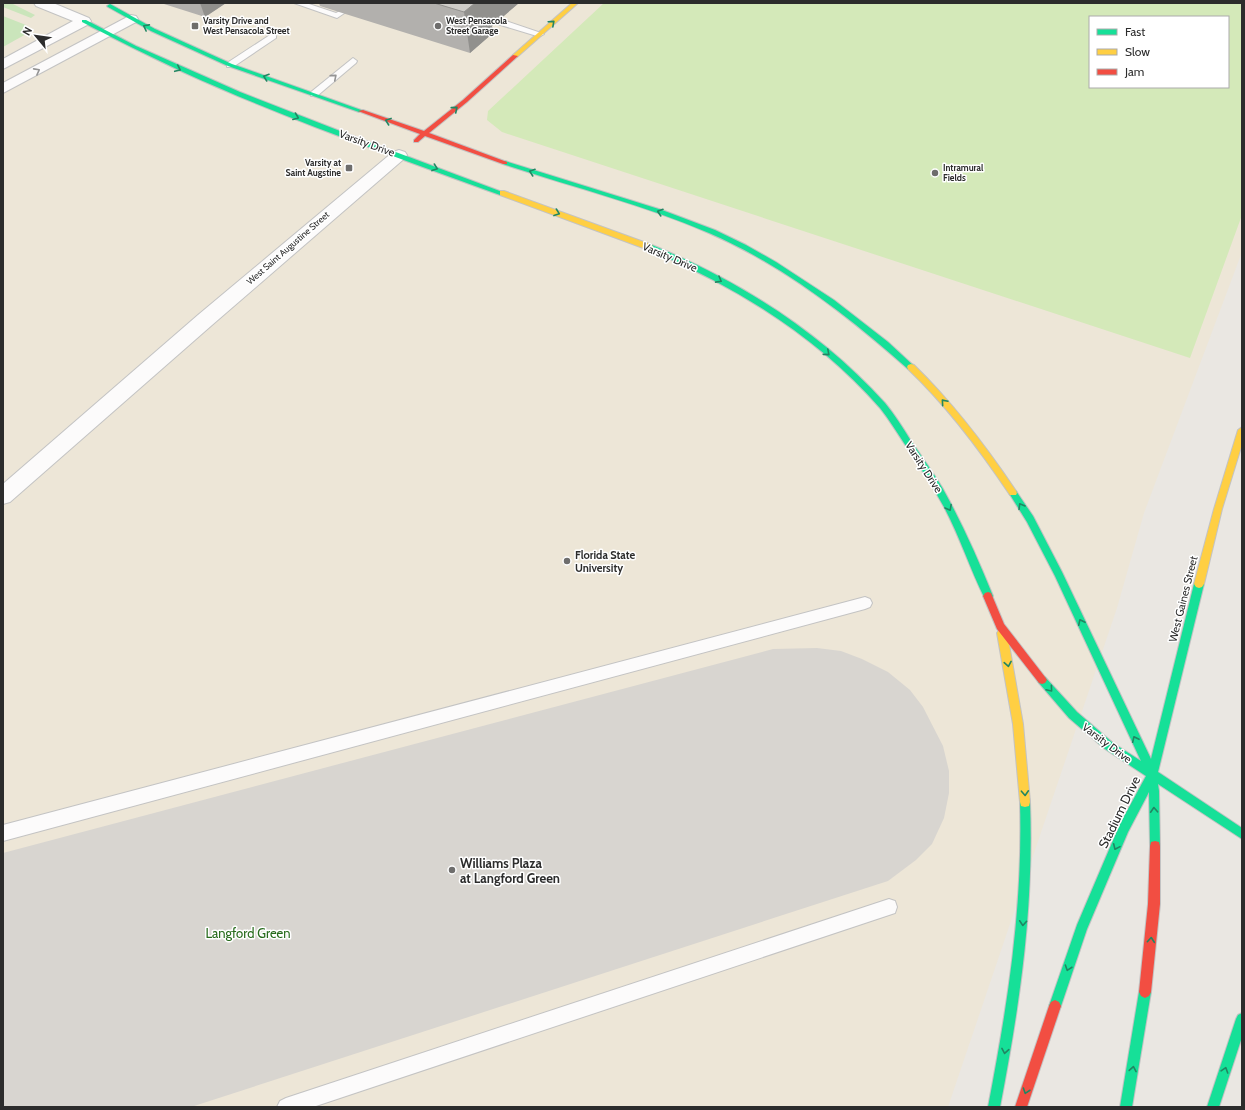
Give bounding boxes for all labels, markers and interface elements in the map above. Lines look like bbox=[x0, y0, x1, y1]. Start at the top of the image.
place label: Varsity Drive and West Pensacola Street bbox=[203, 15, 290, 36]
place label: West Pensacola Street Garage bbox=[446, 15, 508, 36]
north arrow bbox=[16, 16, 56, 56]
legend bbox=[1089, 16, 1229, 88]
marker: Varsity Drive and West Pensacola Street bbox=[190, 21, 200, 31]
marker: West Pensacola Street Garage bbox=[433, 21, 443, 31]
one-way arrow bbox=[548, 21, 555, 28]
text: N bbox=[19, 24, 35, 38]
one-way arrow bbox=[143, 24, 150, 31]
text: Fast bbox=[1125, 24, 1145, 39]
text: Slow bbox=[1125, 44, 1150, 59]
one-way arrow bbox=[174, 64, 182, 72]
text: Jam bbox=[1124, 64, 1144, 79]
one-way arrow bbox=[33, 68, 40, 75]
one-way arrow bbox=[262, 73, 269, 82]
one-way arrow bbox=[329, 75, 336, 82]
one-way arrow bbox=[451, 107, 458, 114]
one-way arrow bbox=[292, 113, 299, 121]
one-way arrow bbox=[385, 117, 392, 125]
street label: Varsity Drive bbox=[337, 126, 397, 160]
place label: Varsity at Saint Augstine bbox=[285, 157, 341, 178]
place label: Intramural Fields bbox=[943, 162, 984, 183]
marker: Varsity at Saint Augstine bbox=[344, 163, 354, 173]
one-way arrow bbox=[432, 164, 439, 172]
one-way arrow bbox=[529, 168, 536, 177]
marker: Intramural Fields bbox=[930, 168, 940, 178]
street label: West Saint Augustine Street bbox=[244, 209, 331, 287]
one-way arrow bbox=[554, 209, 561, 217]
one-way arrow bbox=[657, 209, 664, 217]
street label: Varsity Drive bbox=[640, 239, 700, 275]
one-way arrow bbox=[715, 275, 722, 282]
one-way arrow bbox=[822, 348, 829, 355]
one-way arrow bbox=[941, 399, 949, 407]
street label: Varsity Drive bbox=[902, 439, 946, 496]
one-way arrow bbox=[1019, 503, 1026, 510]
one-way arrow bbox=[945, 504, 952, 511]
place label: Florida State University bbox=[575, 548, 636, 575]
street label: West Gaines Street bbox=[1166, 554, 1201, 644]
marker: Florida State University bbox=[562, 556, 572, 566]
one-way arrow bbox=[1077, 618, 1085, 625]
one-way arrow bbox=[1003, 661, 1012, 667]
one-way arrow bbox=[1046, 685, 1053, 692]
street label: Varsity Drive bbox=[1079, 720, 1135, 766]
one-way arrow bbox=[1132, 736, 1140, 744]
street label: Stadium Drive bbox=[1095, 773, 1143, 851]
one-way arrow bbox=[1020, 790, 1029, 796]
one-way arrow bbox=[1150, 807, 1158, 813]
one-way arrow bbox=[1112, 844, 1120, 851]
place label: Williams Plaza at Langford Green bbox=[460, 855, 560, 886]
marker: Williams Plaza at Langford Green bbox=[447, 865, 457, 875]
one-way arrow bbox=[1018, 920, 1027, 926]
park label: Langford Green bbox=[205, 925, 291, 941]
one-way arrow bbox=[1147, 937, 1156, 943]
one-way arrow bbox=[1064, 965, 1073, 972]
one-way arrow bbox=[1001, 1048, 1010, 1054]
one-way arrow bbox=[1128, 1066, 1137, 1072]
one-way arrow bbox=[1220, 1067, 1229, 1074]
one-way arrow bbox=[1023, 1088, 1031, 1095]

